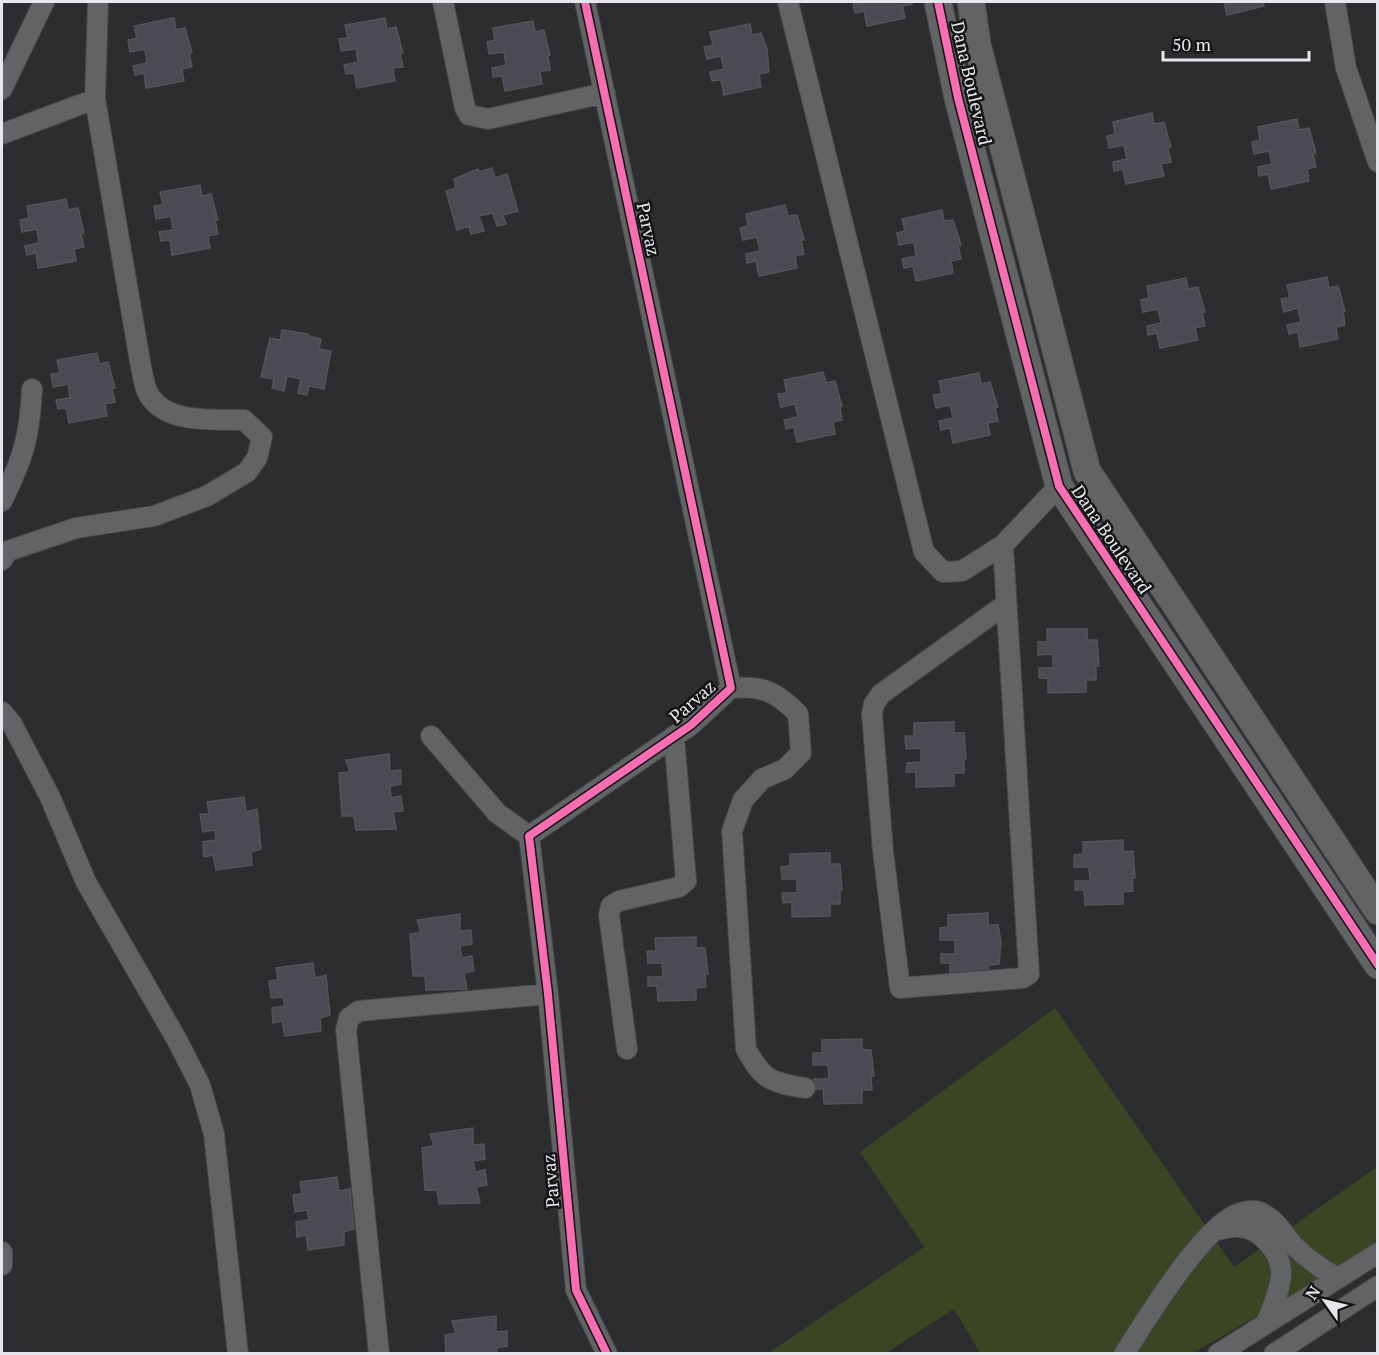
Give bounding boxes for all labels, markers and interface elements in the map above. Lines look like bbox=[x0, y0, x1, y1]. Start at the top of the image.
street label: Dana Boulevard bbox=[946, 19, 998, 147]
scale bar bbox=[1163, 24, 1308, 62]
text: 50 m bbox=[1172, 32, 1212, 56]
street label: Parvaz bbox=[632, 200, 666, 258]
street label: Dana Boulevard bbox=[1067, 480, 1157, 598]
street label: Parvaz bbox=[664, 674, 720, 728]
street label: Parvaz bbox=[536, 1153, 564, 1209]
north arrow bbox=[1295, 1271, 1355, 1331]
text: N bbox=[1300, 1281, 1325, 1304]

